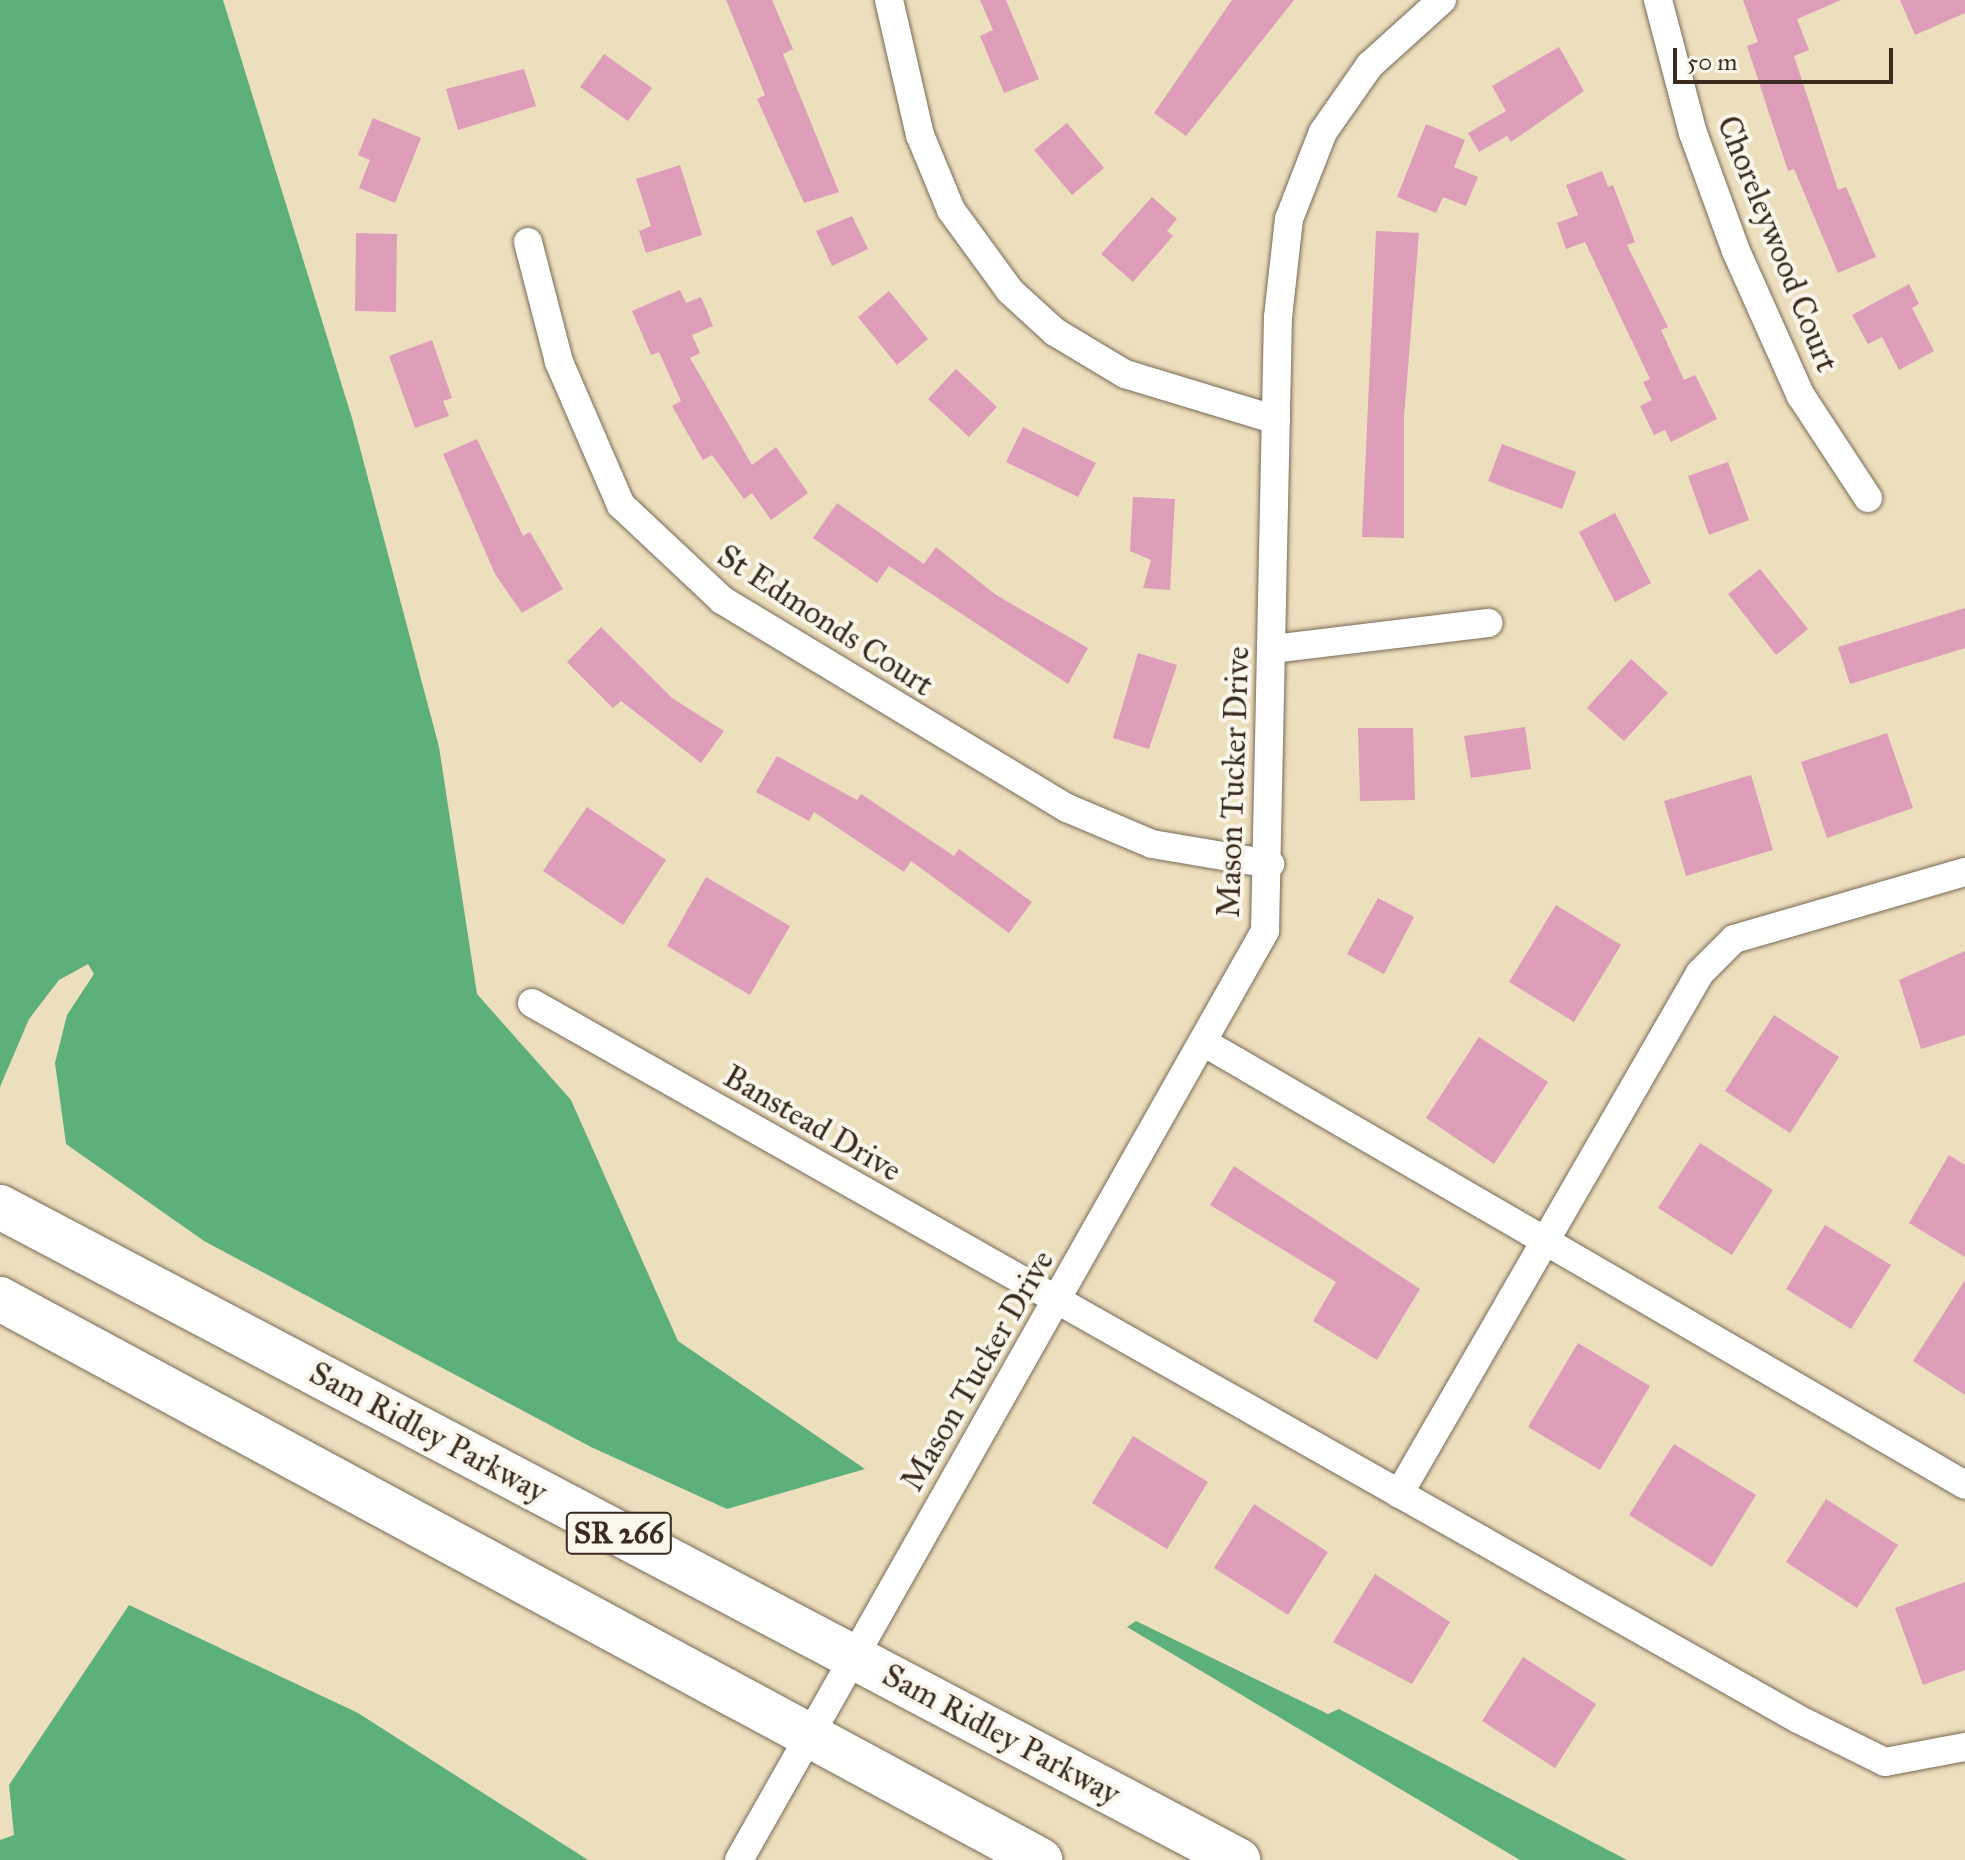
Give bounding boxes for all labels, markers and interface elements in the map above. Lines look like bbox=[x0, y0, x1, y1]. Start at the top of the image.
scale bar bbox=[1677, 32, 1897, 82]
text: 50 m bbox=[1687, 47, 1737, 77]
street label: Choreleywood Court bbox=[1708, 110, 1846, 378]
street label: St Edmonds Court bbox=[710, 537, 940, 705]
street label: Mason Tucker Drive bbox=[1210, 646, 1258, 918]
street label: Banstead Drive bbox=[716, 1058, 908, 1190]
street label: Mason Tucker Drive bbox=[893, 1244, 1063, 1498]
street label: Sam Ridley Parkway bbox=[303, 1354, 553, 1512]
road number: SR 266 bbox=[565, 1507, 673, 1559]
street label: Sam Ridley Parkway bbox=[876, 1656, 1126, 1814]

